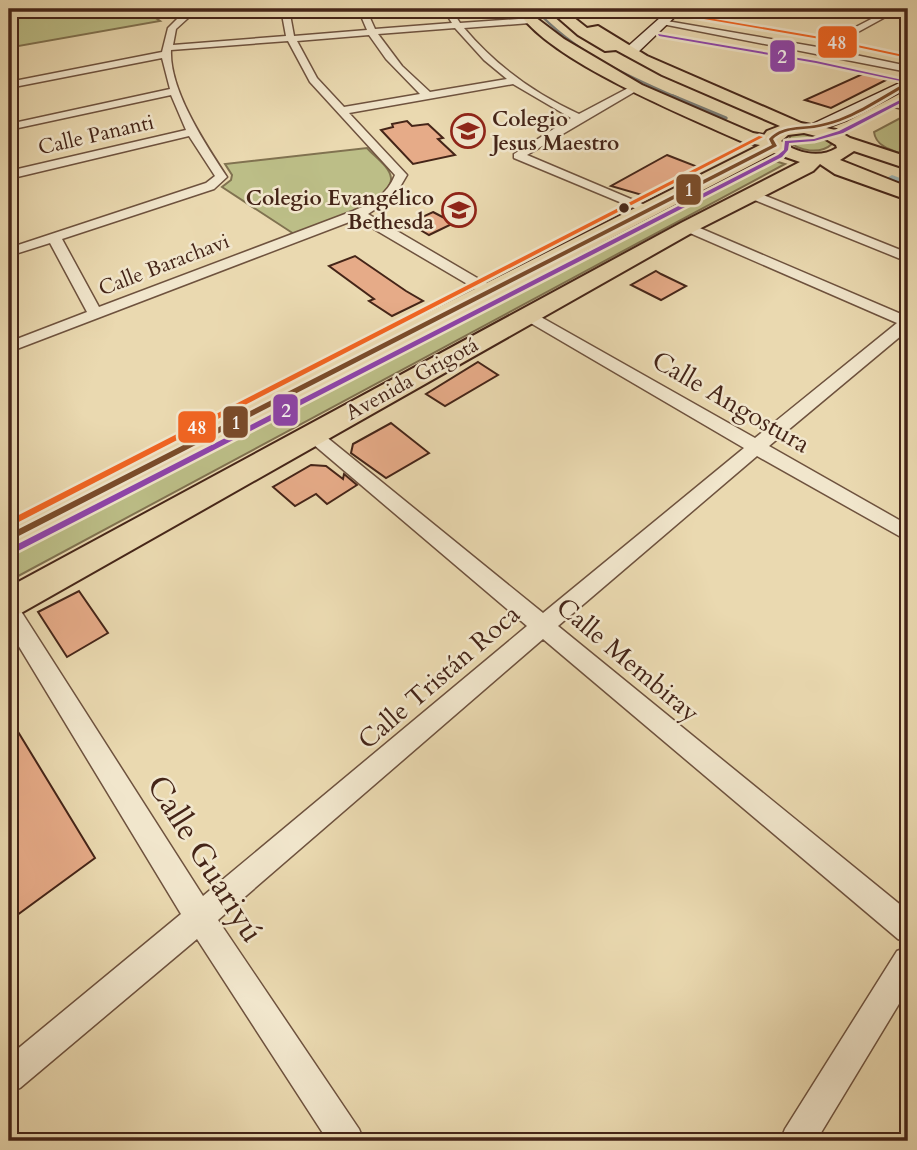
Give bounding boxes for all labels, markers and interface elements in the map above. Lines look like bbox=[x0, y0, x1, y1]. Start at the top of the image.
line badge: 48 bbox=[817, 25, 858, 59]
text: 48 bbox=[827, 30, 847, 56]
line badge: 2 bbox=[769, 39, 796, 73]
text: 2 bbox=[777, 44, 787, 70]
place label: Colegio Jesus Maestro bbox=[489, 105, 619, 158]
street label: Calle Pananti bbox=[35, 108, 157, 162]
school or university icon: Colegio Jesus Maestro bbox=[449, 112, 487, 150]
line badge: 1 bbox=[675, 173, 702, 206]
text: 1 bbox=[684, 177, 694, 203]
place label: Colegio Evangélico Bethesda bbox=[246, 184, 435, 237]
school or university icon: Colegio Evangélico Bethesda bbox=[440, 191, 478, 229]
unlabelled marker bbox=[617, 201, 631, 215]
street label: Calle Barachavi bbox=[94, 227, 234, 303]
street label: Avenida Grigotá bbox=[340, 330, 484, 428]
street label: Calle Angostura bbox=[646, 343, 816, 461]
line badge: 2 bbox=[272, 393, 299, 427]
text: 2 bbox=[281, 398, 291, 424]
line badge: 1 bbox=[222, 405, 249, 439]
line badge: 48 bbox=[177, 410, 217, 444]
text: 1 bbox=[231, 410, 241, 436]
text: 48 bbox=[187, 415, 207, 441]
street label: Calle Membiray bbox=[549, 590, 707, 731]
street label: Calle Tristán Roca bbox=[351, 597, 527, 757]
street label: Calle Guariyú bbox=[136, 767, 274, 951]

